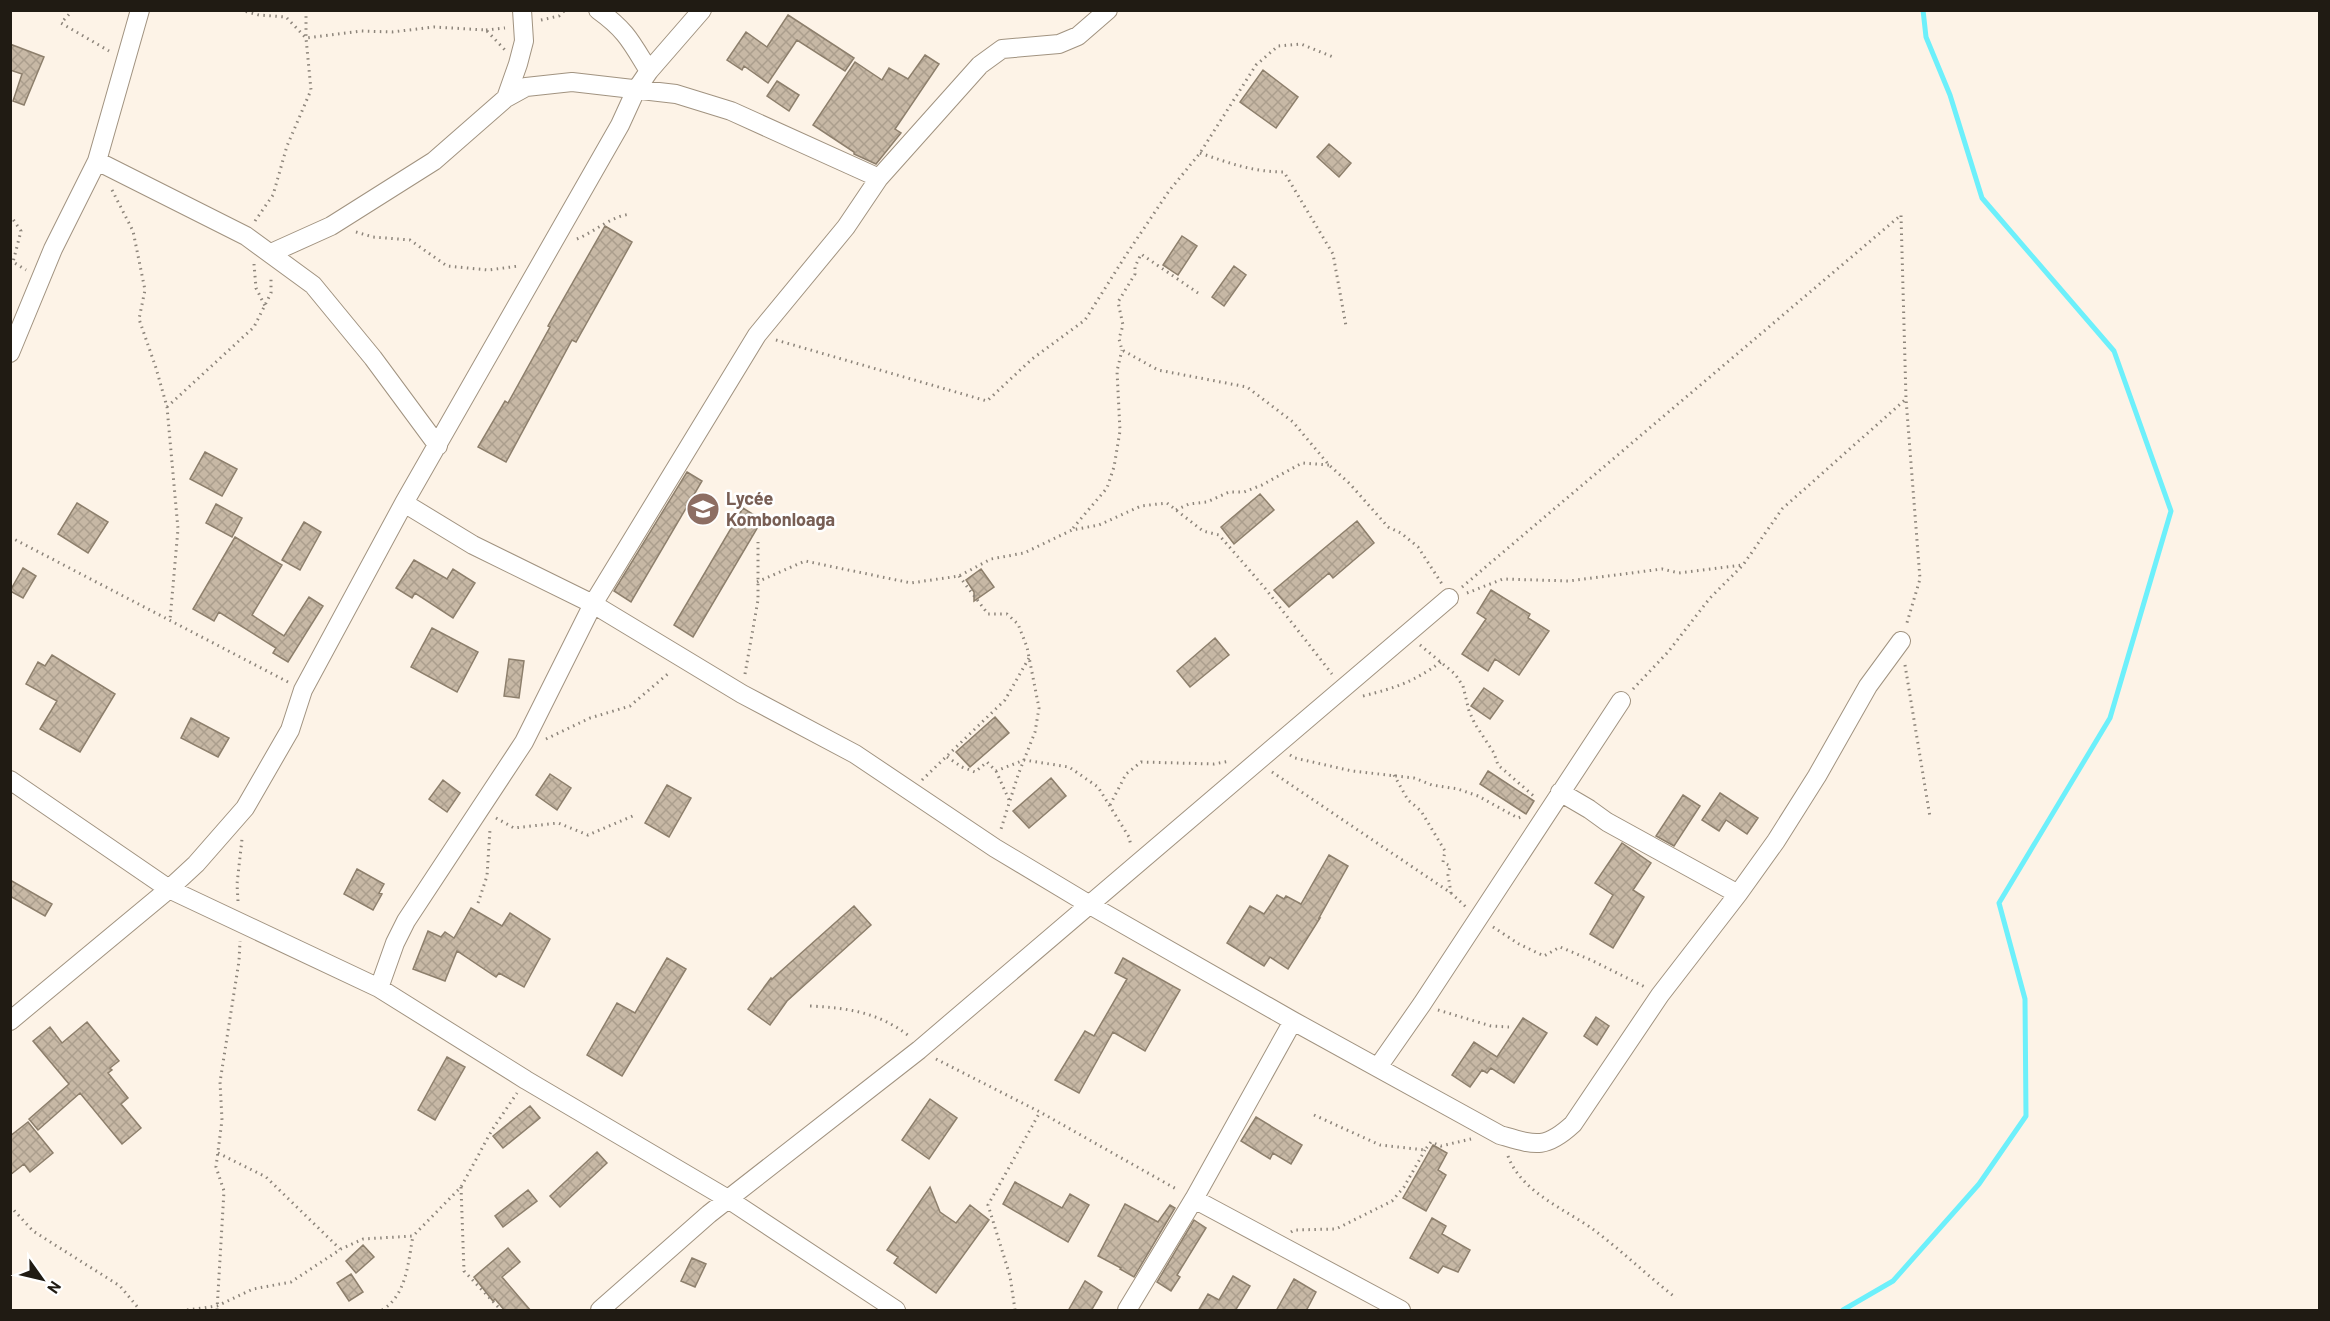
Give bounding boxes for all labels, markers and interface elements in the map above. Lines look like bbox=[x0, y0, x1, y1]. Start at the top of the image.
place label: Lycée Kombonloaga bbox=[726, 487, 835, 530]
school or university icon: Lycée Kombonloaga bbox=[685, 491, 721, 527]
north arrow bbox=[12, 1249, 72, 1309]
text: N bbox=[44, 1278, 66, 1297]

